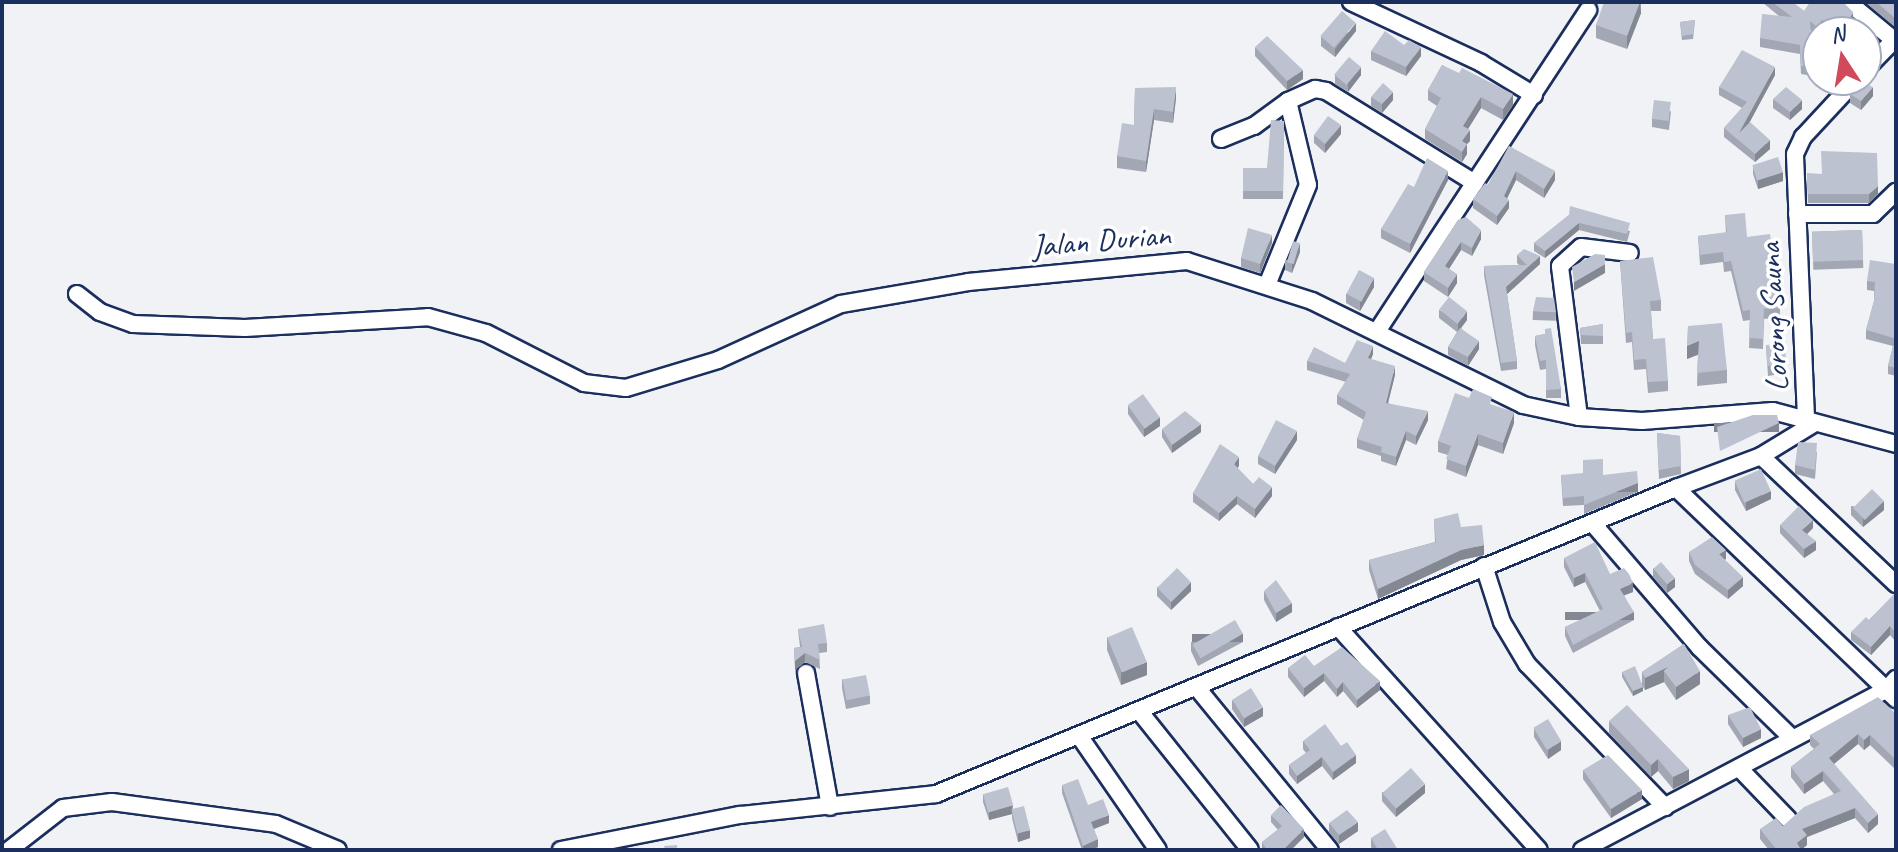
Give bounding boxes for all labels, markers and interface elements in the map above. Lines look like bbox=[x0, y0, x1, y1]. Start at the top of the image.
north arrow bbox=[1802, 16, 1882, 96]
text: N bbox=[1828, 19, 1847, 50]
street label: Jalan Durian bbox=[1030, 216, 1172, 266]
street label: Lorong Sauna bbox=[1751, 241, 1797, 393]

